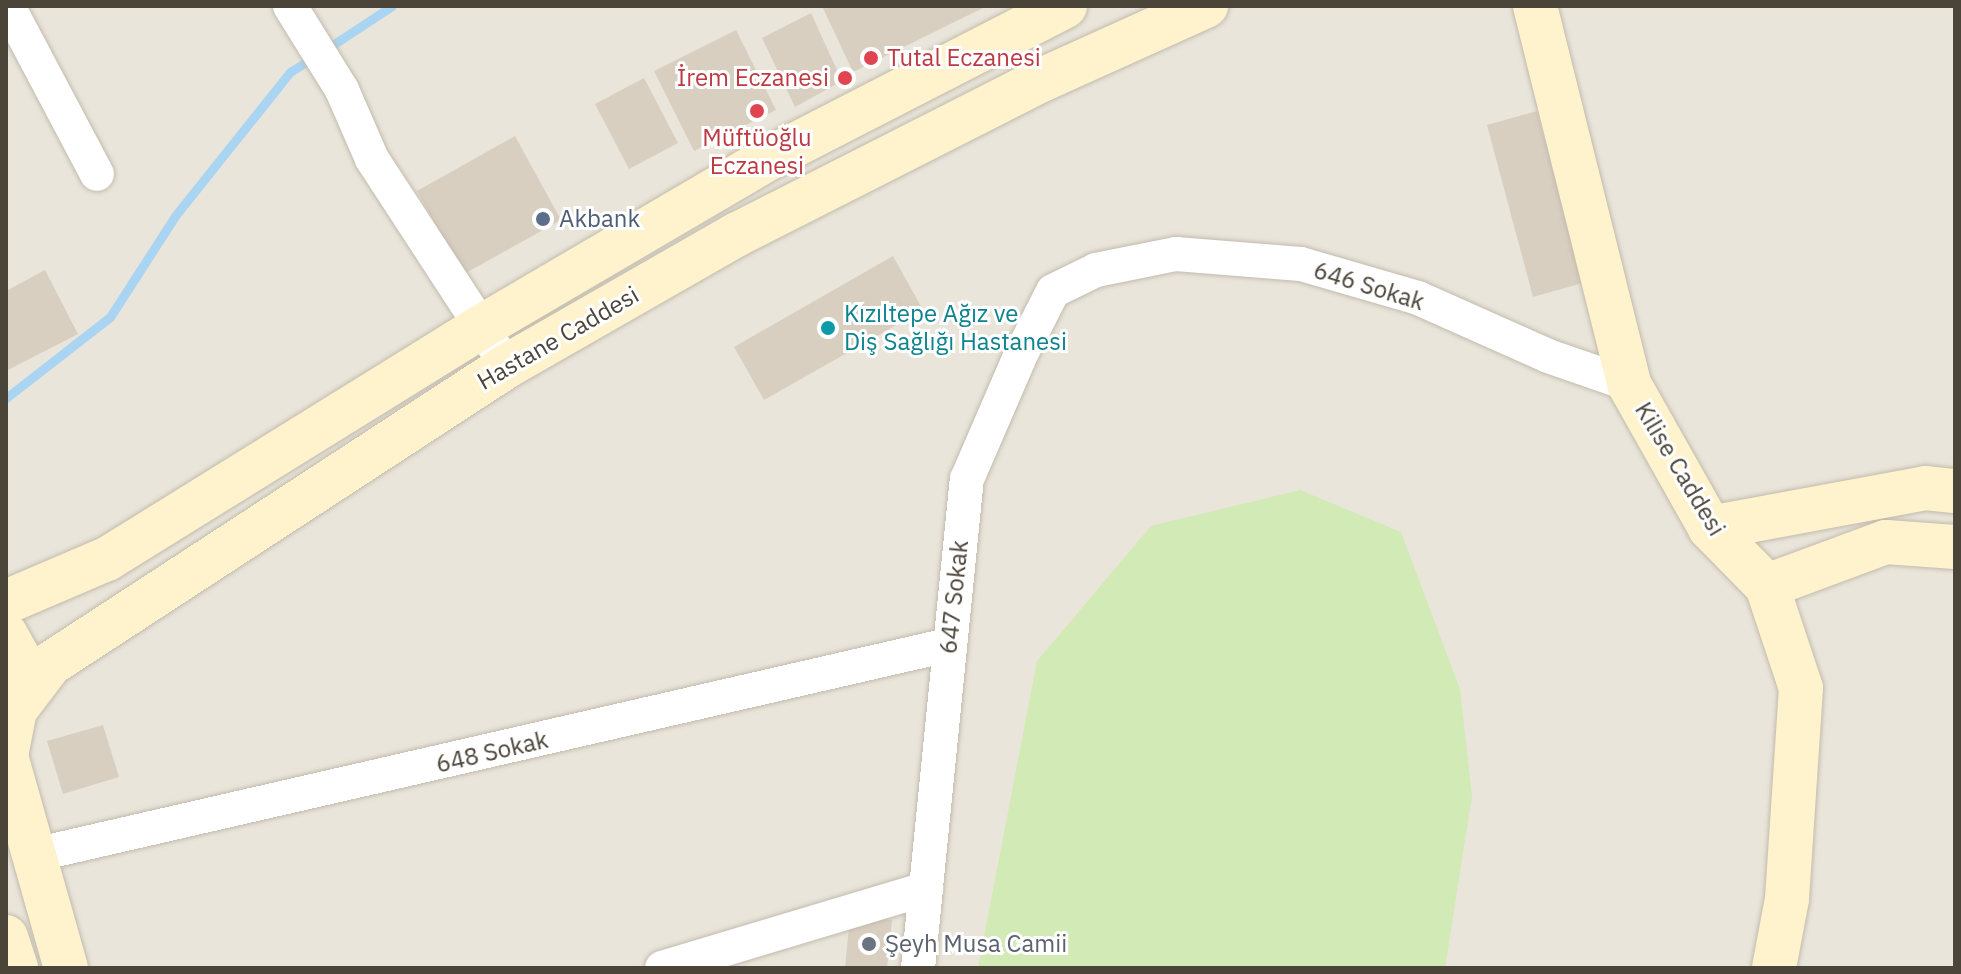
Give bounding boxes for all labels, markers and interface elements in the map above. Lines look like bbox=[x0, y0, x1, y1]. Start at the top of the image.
place label: Tutal Eczanesi bbox=[887, 44, 1041, 72]
marker: Tutal Eczanesi bbox=[862, 49, 880, 67]
place label: İrem Eczanesi bbox=[677, 64, 829, 92]
marker: İrem Eczanesi bbox=[836, 69, 854, 87]
marker: Müftüoğlu Eczanesi bbox=[748, 102, 766, 120]
place label: Müftüoğlu Eczanesi bbox=[702, 124, 812, 180]
place label: Akbank bbox=[559, 205, 640, 233]
marker: Akbank bbox=[534, 210, 552, 228]
street label: 646 Sokak bbox=[1310, 256, 1428, 316]
street label: Hastane Caddesi bbox=[472, 280, 644, 396]
place label: Kızıltepe Ağız ve Diş Sağlığı Hastanesi bbox=[844, 300, 1067, 356]
marker: Kızıltepe Ağız ve Diş Sağlığı Hastanesi bbox=[819, 319, 837, 337]
street label: Kilise Caddesi bbox=[1629, 397, 1731, 541]
street label: 647 Sokak bbox=[934, 539, 974, 655]
street label: 648 Sokak bbox=[433, 725, 551, 779]
place label: Şeyh Musa Camii bbox=[885, 930, 1067, 958]
marker: Şeyh Musa Camii bbox=[860, 935, 878, 953]

